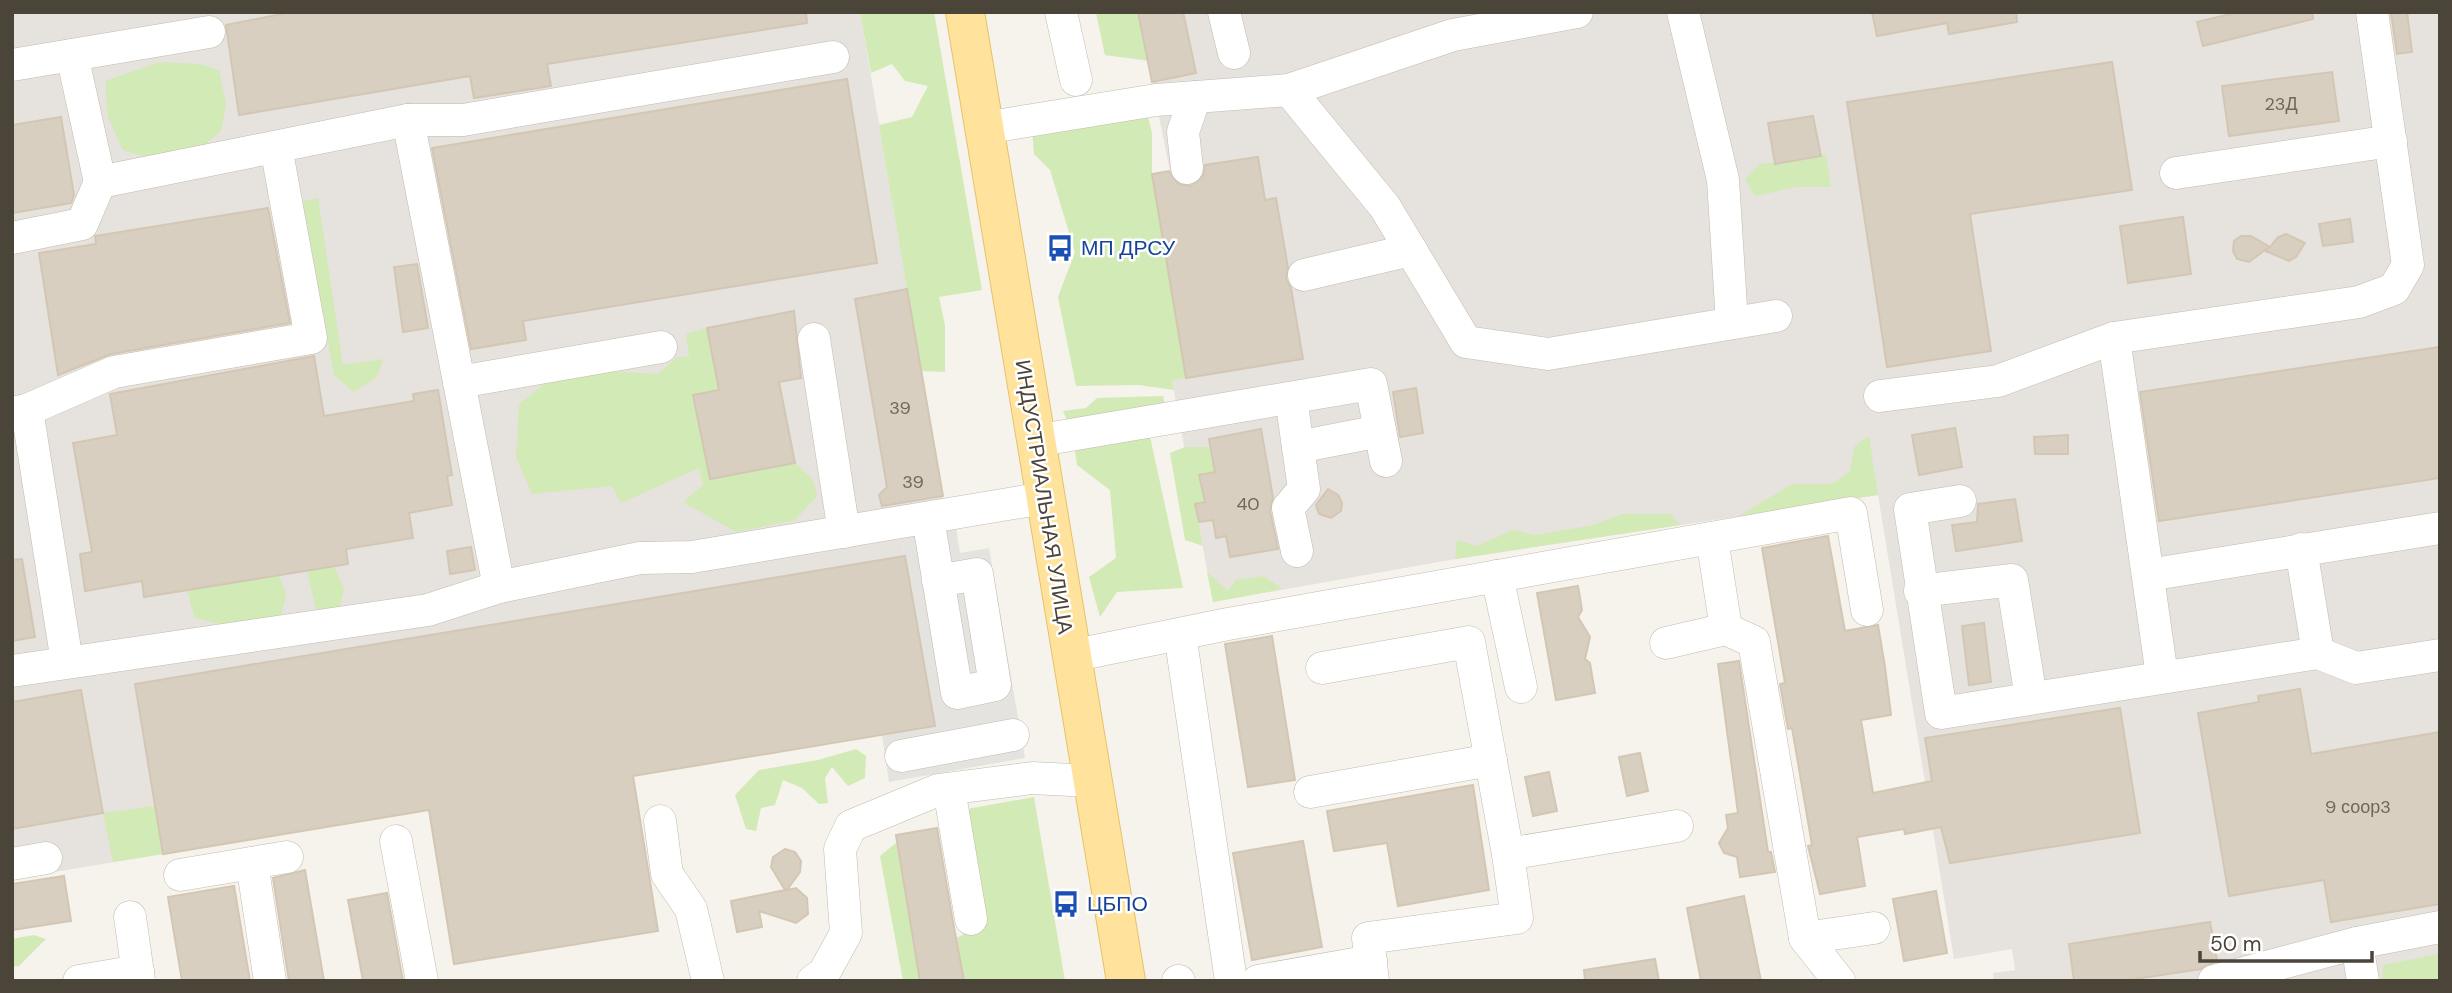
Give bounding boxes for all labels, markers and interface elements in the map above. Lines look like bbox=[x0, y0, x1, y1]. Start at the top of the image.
house number: 23Д bbox=[2264, 92, 2298, 116]
bus stop icon: МП ДРСУ bbox=[1045, 233, 1075, 263]
place label: МП ДРСУ bbox=[1081, 234, 1176, 262]
street label: ИНДУСТРИАЛЬНАЯ УЛИЦА bbox=[1008, 358, 1080, 636]
house number: 39 bbox=[889, 396, 911, 420]
house number: 39 bbox=[902, 470, 924, 494]
house number: 40 bbox=[1236, 492, 1260, 516]
house number: 9 соор3 bbox=[2325, 795, 2391, 819]
bus stop icon: ЦБПО bbox=[1051, 889, 1081, 919]
place label: ЦБПО bbox=[1087, 890, 1148, 918]
scale bar bbox=[2200, 920, 2372, 964]
text: 50 m bbox=[2210, 930, 2261, 958]

